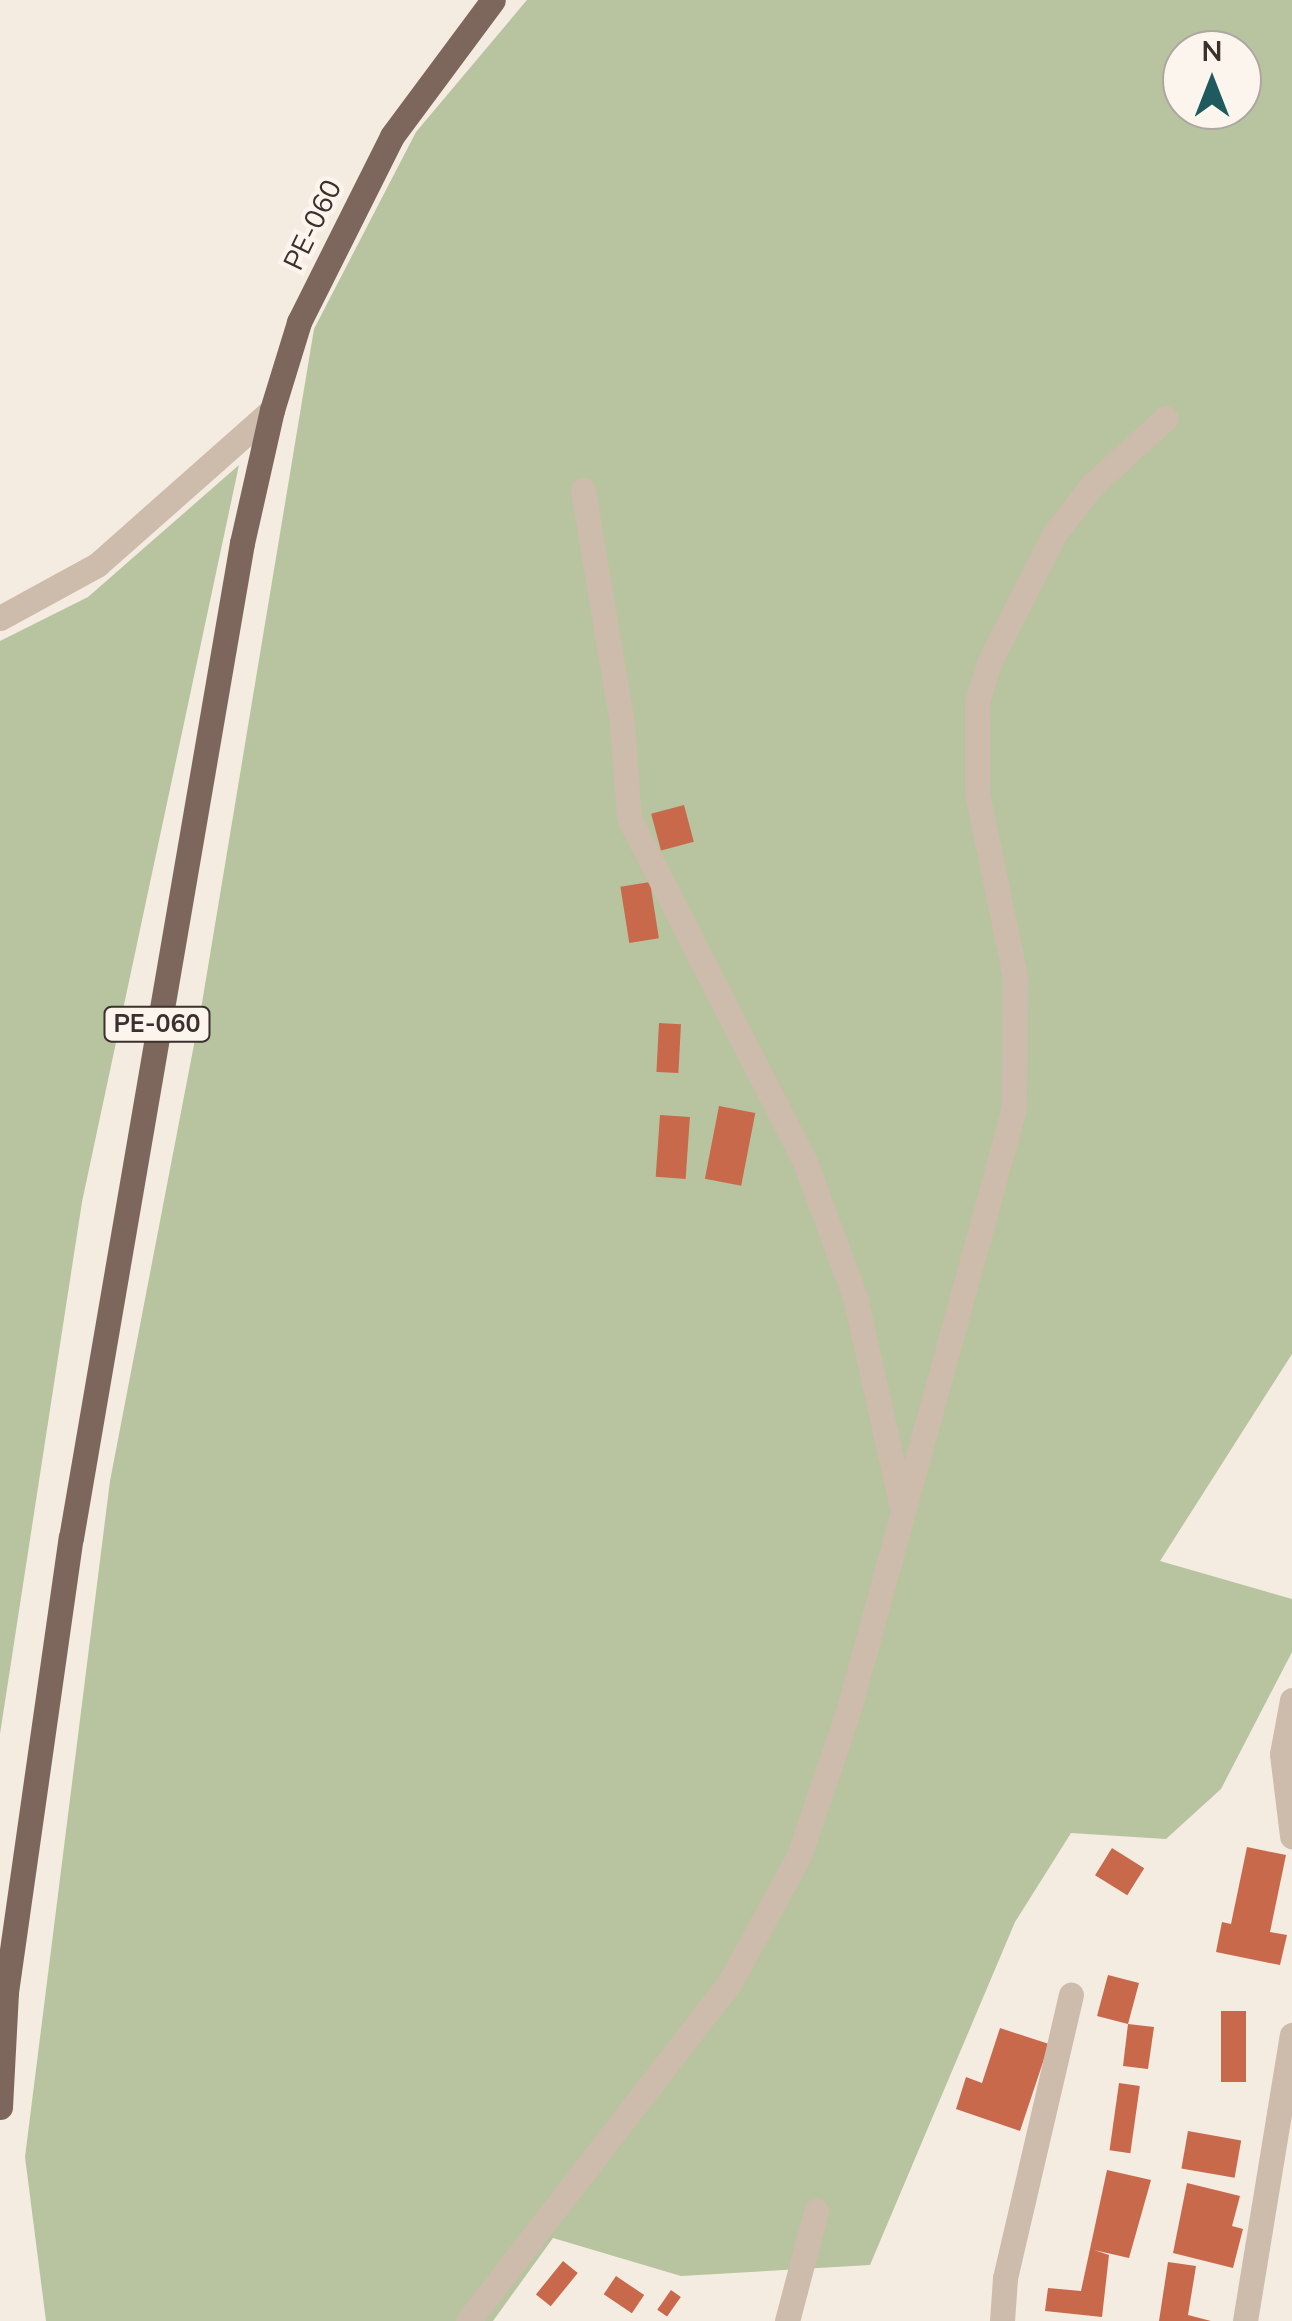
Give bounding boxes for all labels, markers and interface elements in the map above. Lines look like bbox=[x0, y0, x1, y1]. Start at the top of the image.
north arrow bbox=[1162, 30, 1262, 130]
text: N bbox=[1202, 33, 1222, 71]
street label: PE-060 bbox=[277, 174, 349, 276]
road number: PE-060 bbox=[102, 1004, 212, 1044]

